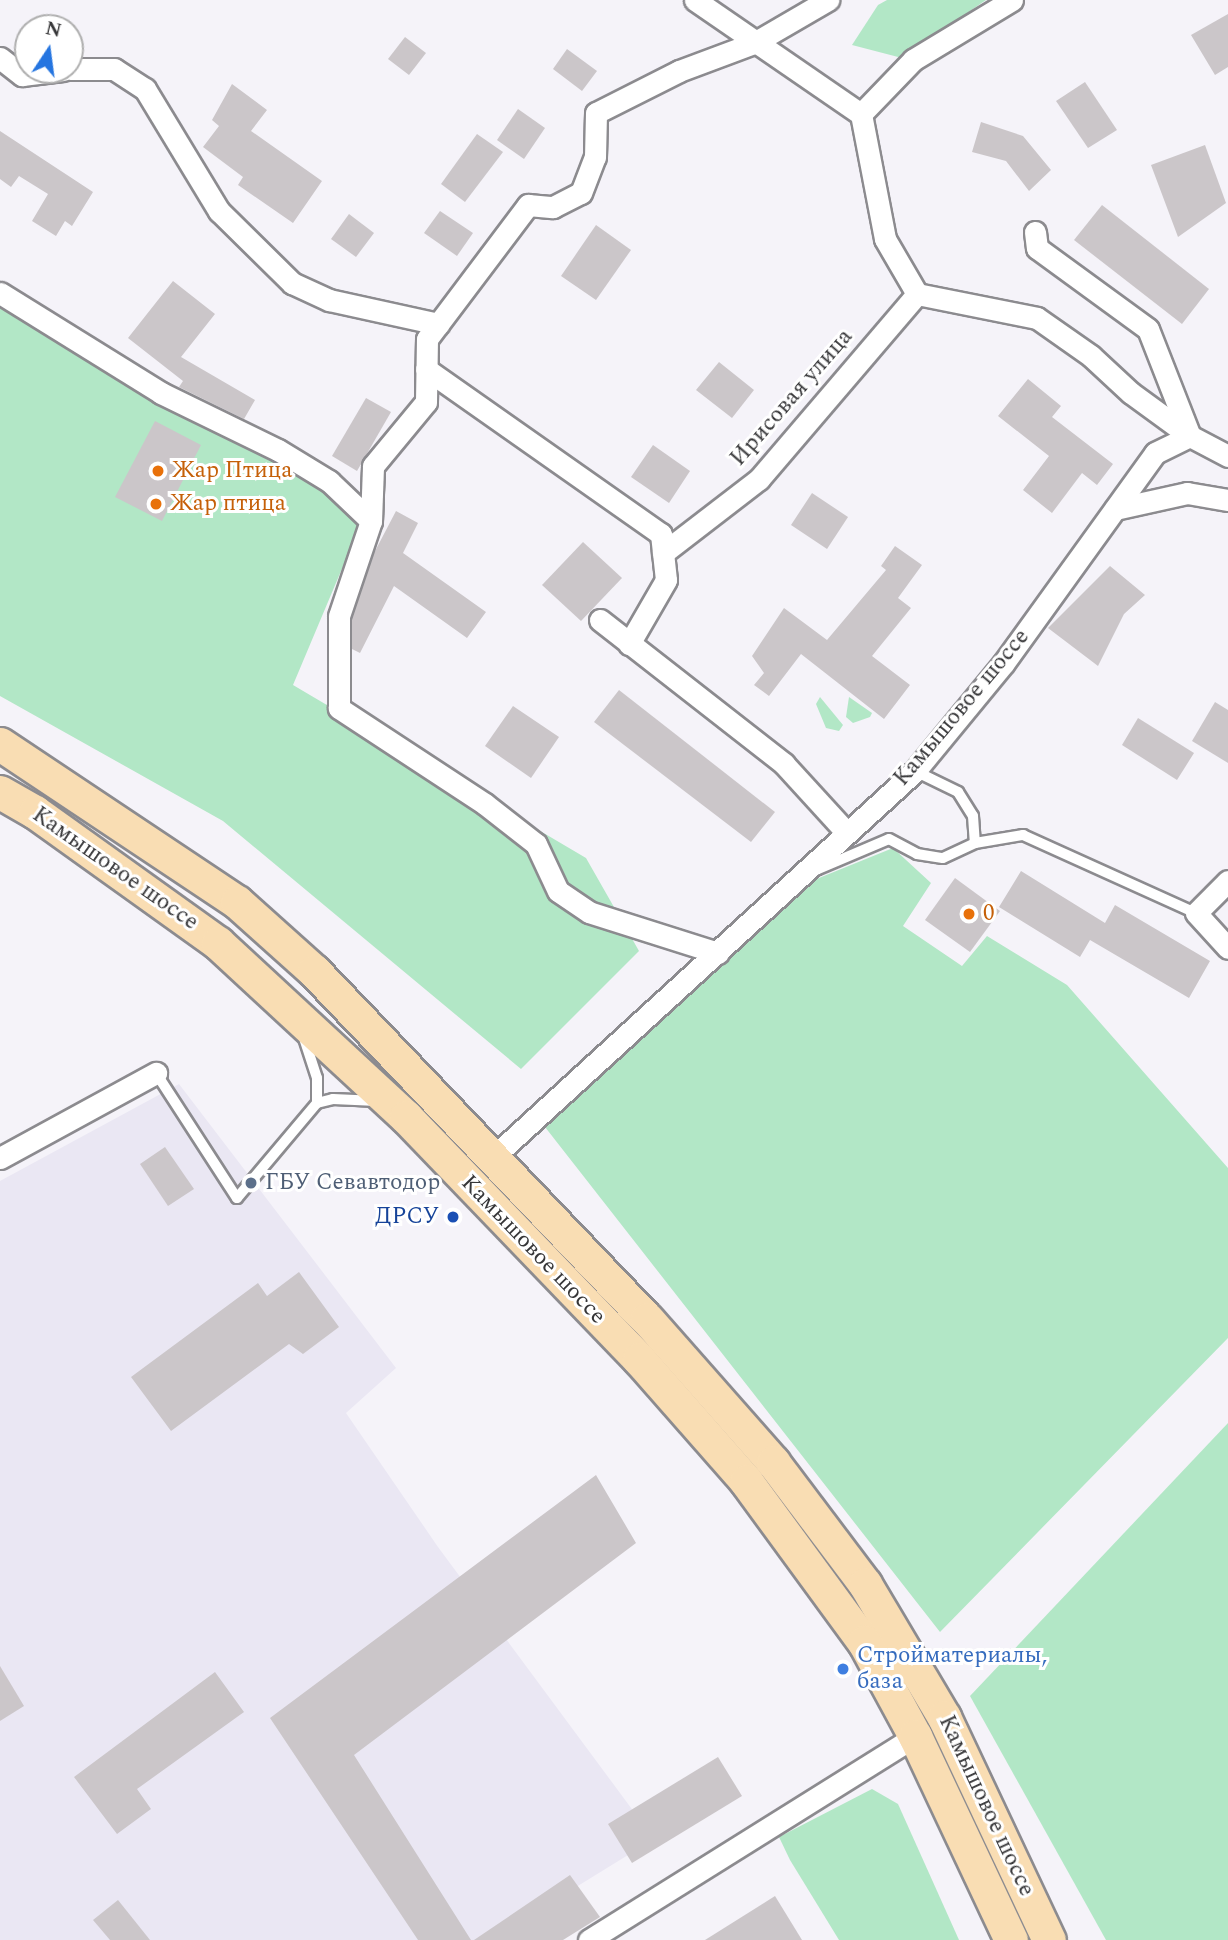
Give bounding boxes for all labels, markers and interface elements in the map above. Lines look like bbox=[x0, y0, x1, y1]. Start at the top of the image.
north arrow bbox=[14, 14, 84, 84]
text: N bbox=[43, 14, 64, 46]
street label: Ирисовая улица bbox=[725, 324, 859, 472]
place label: Жар Птица bbox=[172, 457, 293, 485]
marker: Жар Птица bbox=[150, 463, 166, 479]
place label: Жар птица bbox=[170, 490, 286, 518]
marker: Жар птица bbox=[148, 496, 164, 512]
street label: Камышовое шоссе bbox=[888, 624, 1036, 792]
street label: Камышовое шоссе bbox=[27, 801, 203, 937]
place label: 0 bbox=[983, 900, 994, 928]
marker: 0 bbox=[961, 906, 977, 922]
place label: ГБУ Севавтодор bbox=[265, 1169, 440, 1197]
street label: Камышовое шоссе bbox=[455, 1170, 611, 1330]
marker: ГБУ Севавтодор bbox=[243, 1175, 259, 1191]
place label: ДРСУ bbox=[375, 1203, 439, 1231]
marker: ДРСУ bbox=[445, 1209, 461, 1225]
place label: Стройматериалы, база bbox=[857, 1642, 1047, 1696]
marker: Стройматериалы, база bbox=[835, 1661, 851, 1677]
street label: Камышовое шоссе bbox=[932, 1711, 1040, 1901]

